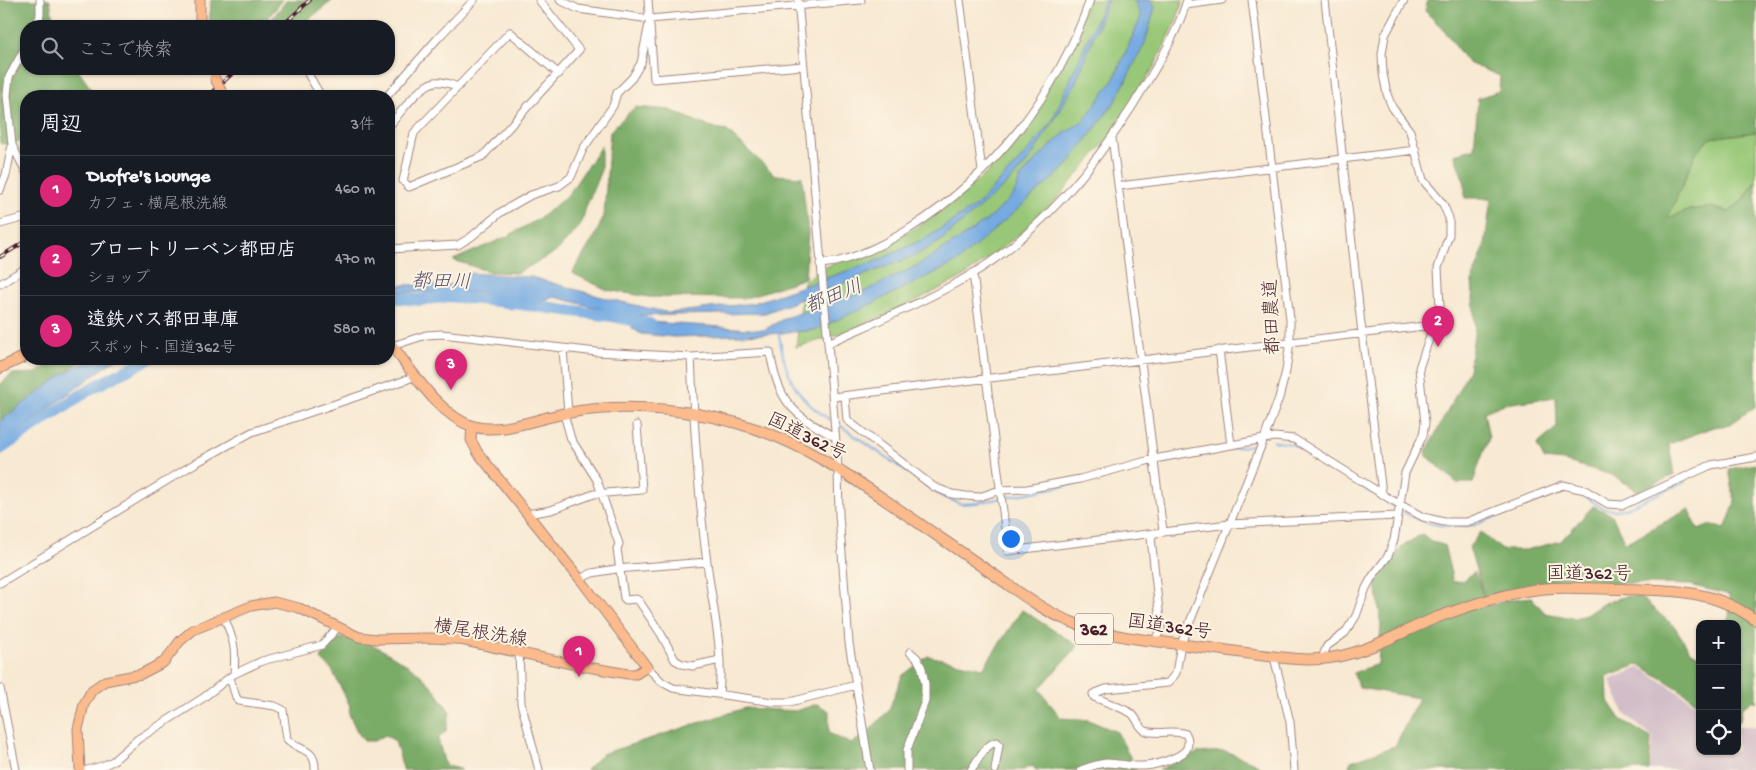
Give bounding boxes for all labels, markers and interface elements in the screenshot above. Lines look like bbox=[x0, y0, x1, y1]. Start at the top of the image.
search box bbox=[20, 20, 395, 75]
icon: search bbox=[38, 34, 66, 62]
text: ここで検索 bbox=[78, 40, 173, 63]
text: 周辺 bbox=[40, 114, 82, 139]
text: 3件 bbox=[351, 117, 375, 136]
text: DLofre's Lounge bbox=[87, 166, 210, 189]
text: 1 bbox=[53, 181, 59, 200]
text: 460 m bbox=[335, 181, 375, 200]
text: カフェ · 横尾根洗線 bbox=[87, 196, 228, 215]
text: ブロートリーベン都田店 bbox=[87, 240, 296, 263]
text: 2 bbox=[52, 251, 60, 270]
text: 470 m bbox=[335, 251, 375, 270]
text: ショップ bbox=[87, 270, 150, 289]
water label: 都田川 bbox=[411, 270, 471, 296]
water label: 都田川 bbox=[802, 275, 866, 320]
street label: 都田農道 bbox=[1260, 278, 1286, 355]
pin: 2 bbox=[1422, 306, 1454, 347]
text: 遠鉄バス都田車庫 bbox=[87, 310, 239, 333]
text: 3 bbox=[52, 321, 60, 340]
text: 580 m bbox=[334, 321, 375, 340]
text: スポット · 国道362号 bbox=[87, 340, 236, 359]
pin: 3 bbox=[435, 349, 467, 390]
street label: 国道362号 bbox=[763, 408, 851, 467]
your location bbox=[998, 526, 1024, 552]
street label: 国道362号 bbox=[1546, 563, 1632, 587]
street label: 国道362号 bbox=[1125, 610, 1214, 646]
road number: 362 bbox=[1075, 614, 1113, 644]
street label: 横尾根洗線 bbox=[432, 615, 529, 653]
map controls bbox=[1696, 620, 1741, 755]
button: + bbox=[1696, 620, 1741, 665]
pin: 1 bbox=[563, 636, 595, 677]
button: − bbox=[1696, 665, 1741, 710]
button: locate bbox=[1696, 710, 1741, 755]

